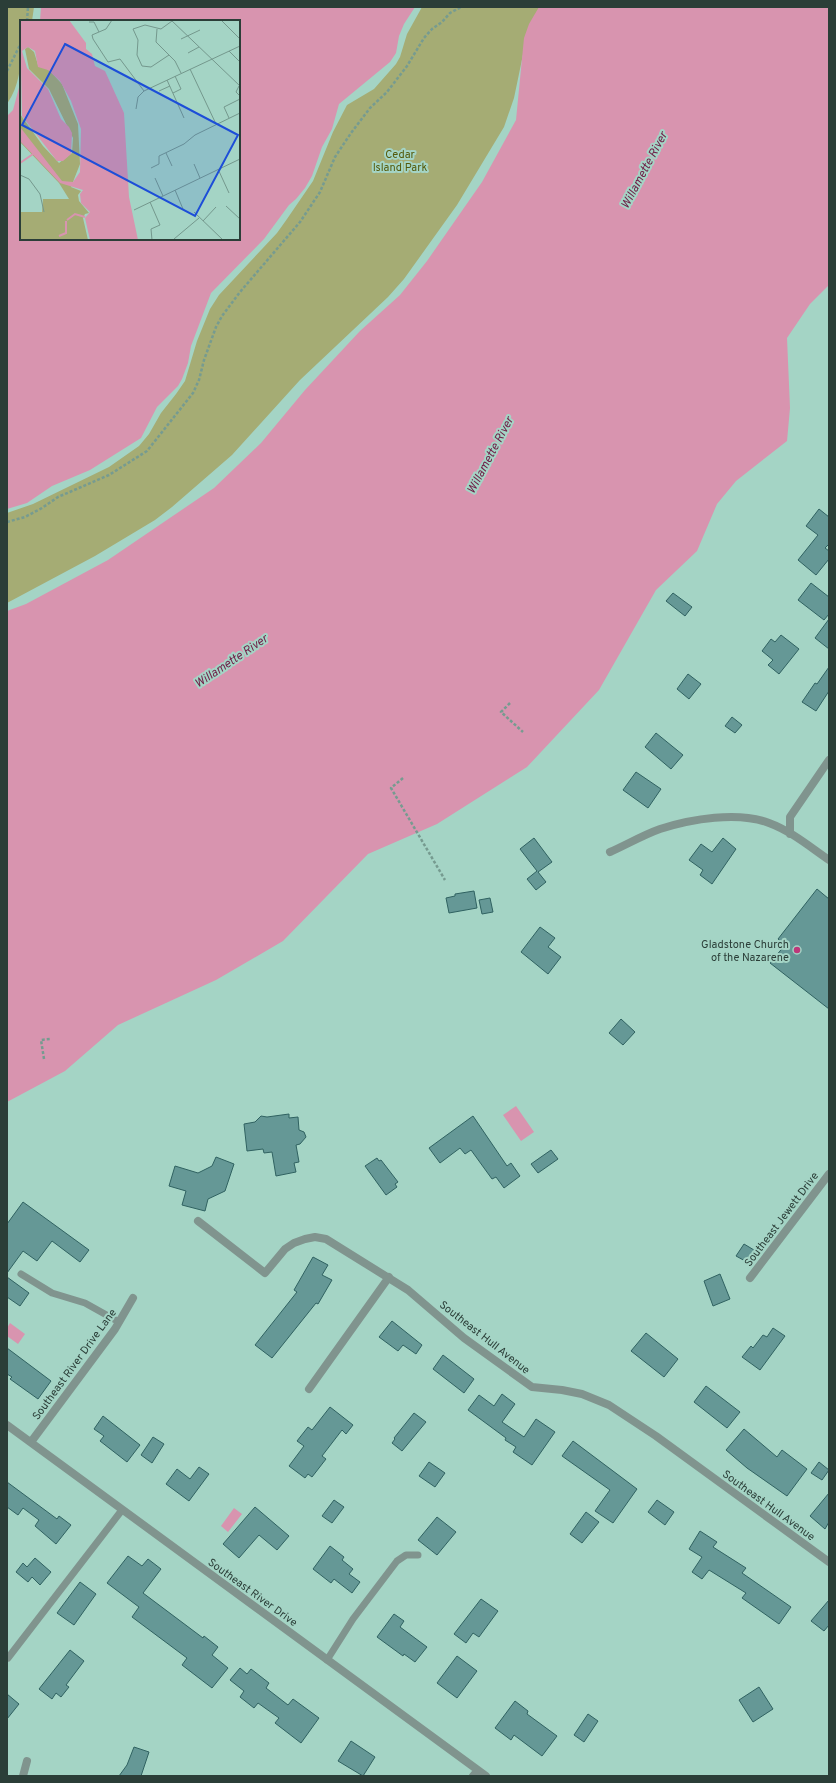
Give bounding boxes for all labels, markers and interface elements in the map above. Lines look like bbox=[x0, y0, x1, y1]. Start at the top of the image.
inset map bbox=[20, 20, 240, 240]
water label: Willamette River bbox=[618, 128, 673, 212]
park label: Cedar Island Park bbox=[373, 148, 428, 175]
water label: Willamette River bbox=[464, 413, 519, 497]
water label: Willamette River bbox=[192, 631, 272, 692]
place label: Gladstone Church of the Nazarene bbox=[701, 938, 789, 965]
marker: Gladstone Church of the Nazarene bbox=[792, 945, 802, 955]
street label: Southeast Jewett Drive bbox=[742, 1170, 822, 1270]
street label: Southeast Hull Avenue bbox=[436, 1298, 533, 1378]
street label: Southeast River Drive Lane bbox=[30, 1306, 120, 1423]
street label: Southeast Hull Avenue bbox=[719, 1468, 818, 1544]
street label: Southeast River Drive bbox=[205, 1556, 300, 1630]

